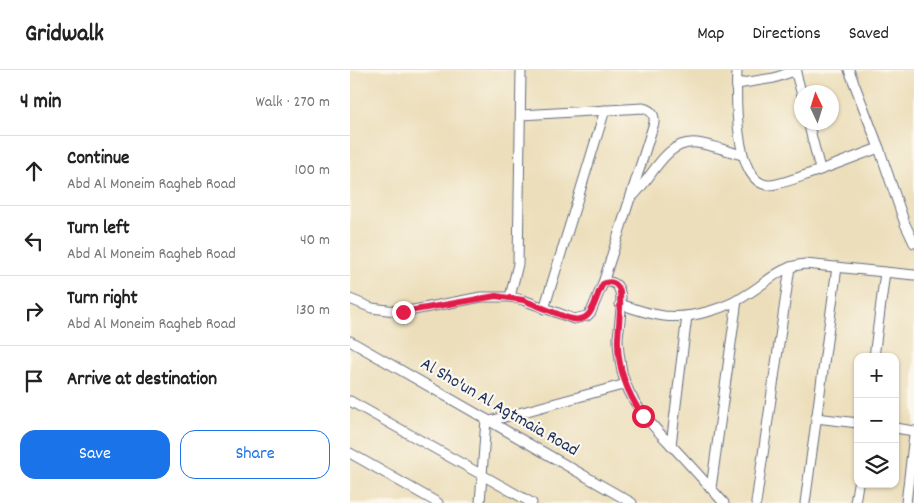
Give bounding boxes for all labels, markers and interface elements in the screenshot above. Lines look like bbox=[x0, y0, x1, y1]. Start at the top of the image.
text: Gridwalk bbox=[25, 18, 104, 52]
text: Map bbox=[697, 22, 724, 47]
text: Directions bbox=[752, 22, 821, 47]
text: Saved bbox=[849, 22, 889, 47]
north arrow bbox=[794, 85, 839, 130]
text: 4 min bbox=[20, 88, 62, 118]
text: Walk · 270 m bbox=[255, 91, 330, 114]
text: Continue bbox=[67, 146, 129, 173]
icon: ahead bbox=[20, 157, 48, 185]
text: 100 m bbox=[294, 159, 330, 182]
text: Abd Al Moneim Ragheb Road bbox=[67, 173, 236, 196]
text: Turn left bbox=[67, 216, 130, 243]
icon: left bbox=[20, 227, 48, 255]
text: 40 m bbox=[300, 229, 330, 252]
text: Abd Al Moneim Ragheb Road bbox=[67, 243, 236, 266]
text: Turn right bbox=[67, 286, 138, 313]
icon: right bbox=[20, 297, 48, 325]
text: 130 m bbox=[296, 299, 330, 322]
route end bbox=[392, 301, 415, 324]
text: Abd Al Moneim Ragheb Road bbox=[67, 313, 236, 336]
street label: Al Sho'un Al Agtmaia Road bbox=[415, 352, 583, 464]
map controls bbox=[854, 353, 899, 488]
button: + bbox=[854, 353, 899, 398]
icon: arrive bbox=[20, 367, 48, 395]
text: Arrive at destination bbox=[67, 367, 217, 394]
button: − bbox=[854, 398, 899, 443]
route start bbox=[632, 405, 655, 428]
button: Save bbox=[20, 430, 170, 479]
button: Share bbox=[180, 430, 330, 479]
button: layers bbox=[854, 443, 899, 488]

